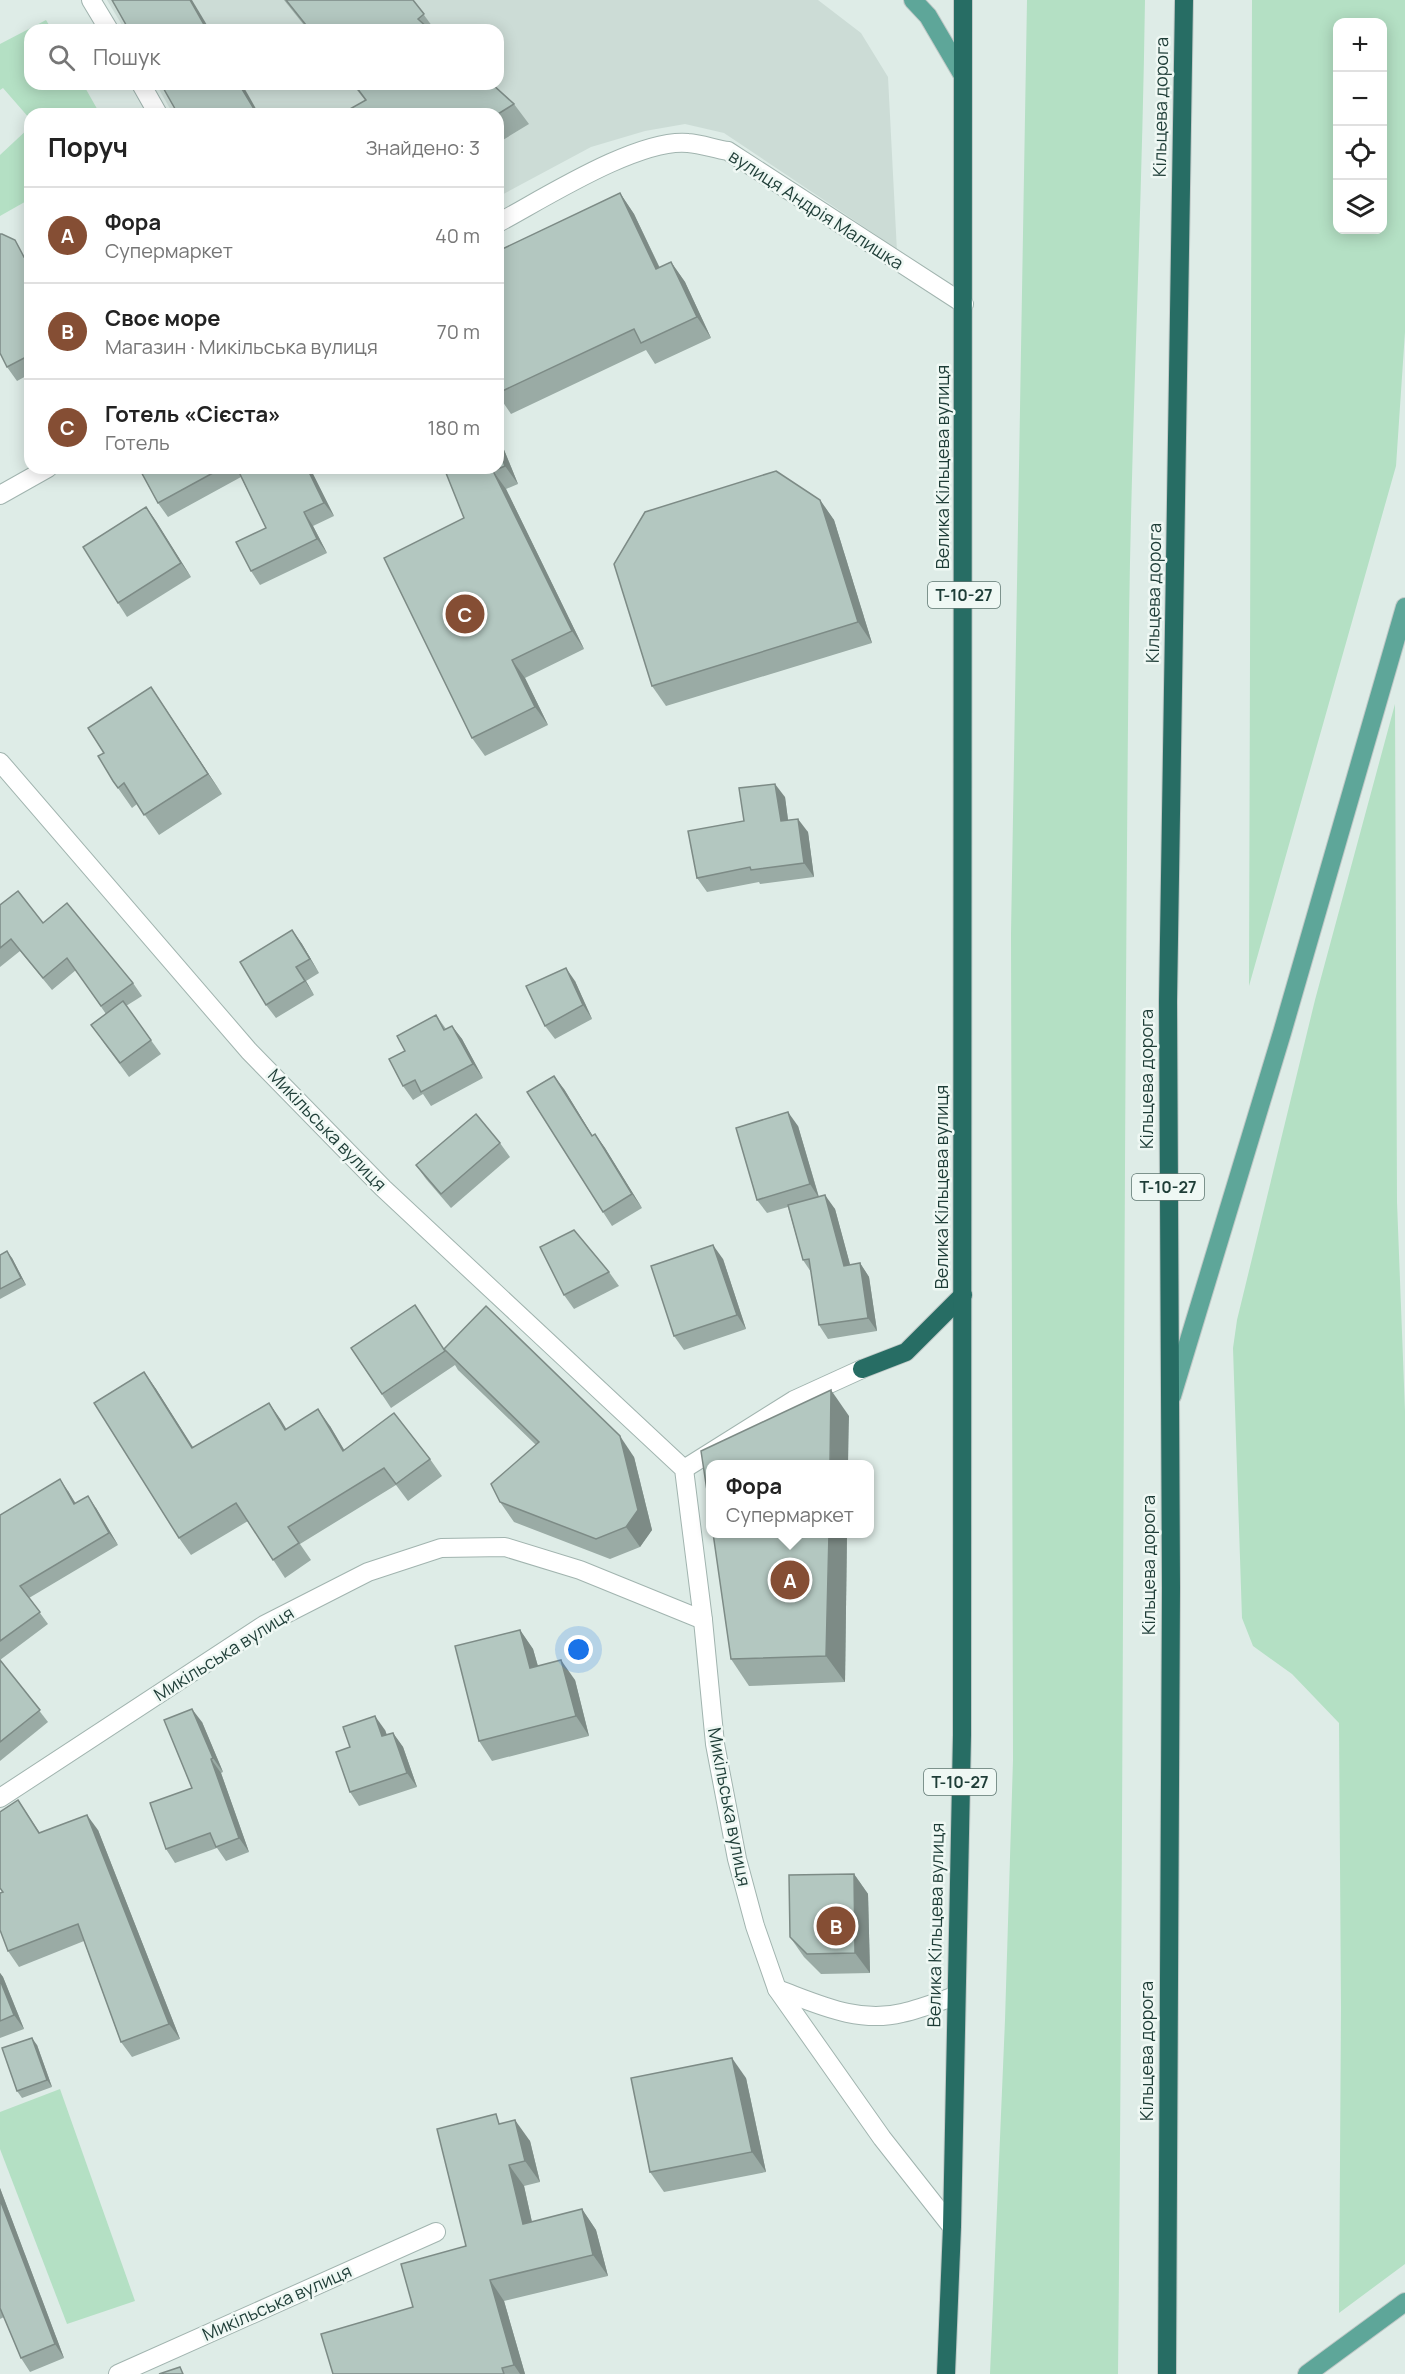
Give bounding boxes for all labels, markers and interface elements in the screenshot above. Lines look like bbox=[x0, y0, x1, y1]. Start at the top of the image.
map controls bbox=[1333, 18, 1387, 234]
button: + bbox=[1333, 18, 1387, 72]
search box bbox=[24, 24, 504, 90]
street label: Кільцева дорога bbox=[1147, 37, 1173, 177]
icon: search bbox=[45, 41, 78, 74]
text: Пошук bbox=[93, 42, 160, 72]
button: − bbox=[1333, 72, 1387, 126]
button: locate bbox=[1333, 126, 1387, 180]
text: Поруч bbox=[48, 129, 128, 165]
text: Знайдено: 3 bbox=[365, 134, 480, 161]
street label: вулиця Андрія Малишка bbox=[725, 144, 908, 275]
button: layers bbox=[1333, 180, 1387, 234]
text: Фора bbox=[105, 207, 161, 237]
text: A bbox=[61, 222, 74, 249]
text: 40 m bbox=[435, 222, 480, 249]
text: Супермаркет bbox=[105, 237, 233, 264]
text: Своє море bbox=[105, 303, 221, 333]
text: B bbox=[61, 318, 74, 345]
text: 70 m bbox=[437, 318, 480, 345]
text: Магазин · Микільська вулиця bbox=[105, 333, 378, 360]
street label: Велика Кільцева вулиця bbox=[930, 365, 954, 569]
text: Готель «Сієста» bbox=[105, 399, 281, 429]
text: C bbox=[60, 414, 75, 441]
text: 180 m bbox=[427, 414, 480, 441]
text: Готель bbox=[105, 429, 170, 456]
street label: Кільцева дорога bbox=[1140, 523, 1166, 663]
road number: Т-10-27 bbox=[928, 582, 1000, 608]
pin: C bbox=[446, 592, 484, 636]
street label: Кільцева дорога bbox=[1134, 1009, 1158, 1149]
street label: Микільська вулиця bbox=[263, 1063, 392, 1196]
street label: Велика Кільцева вулиця bbox=[929, 1085, 953, 1289]
road number: Т-10-27 bbox=[1132, 1174, 1204, 1200]
popup bbox=[706, 1460, 874, 1538]
text: Фора bbox=[726, 1471, 782, 1501]
street label: Кільцева дорога bbox=[1136, 1495, 1160, 1635]
text: Супермаркет bbox=[726, 1501, 854, 1528]
pin: A bbox=[770, 1558, 810, 1602]
street label: Микільська вулиця bbox=[149, 1600, 298, 1706]
your location bbox=[564, 1635, 593, 1664]
street label: Микільська вулиця bbox=[703, 1725, 757, 1888]
road number: Т-10-27 bbox=[924, 1769, 996, 1795]
street label: Велика Кільцева вулиця bbox=[921, 1822, 949, 2027]
pin: B bbox=[816, 1904, 856, 1948]
street label: Кільцева дорога bbox=[1134, 1981, 1158, 2121]
street label: Микільська вулиця bbox=[198, 2258, 355, 2346]

